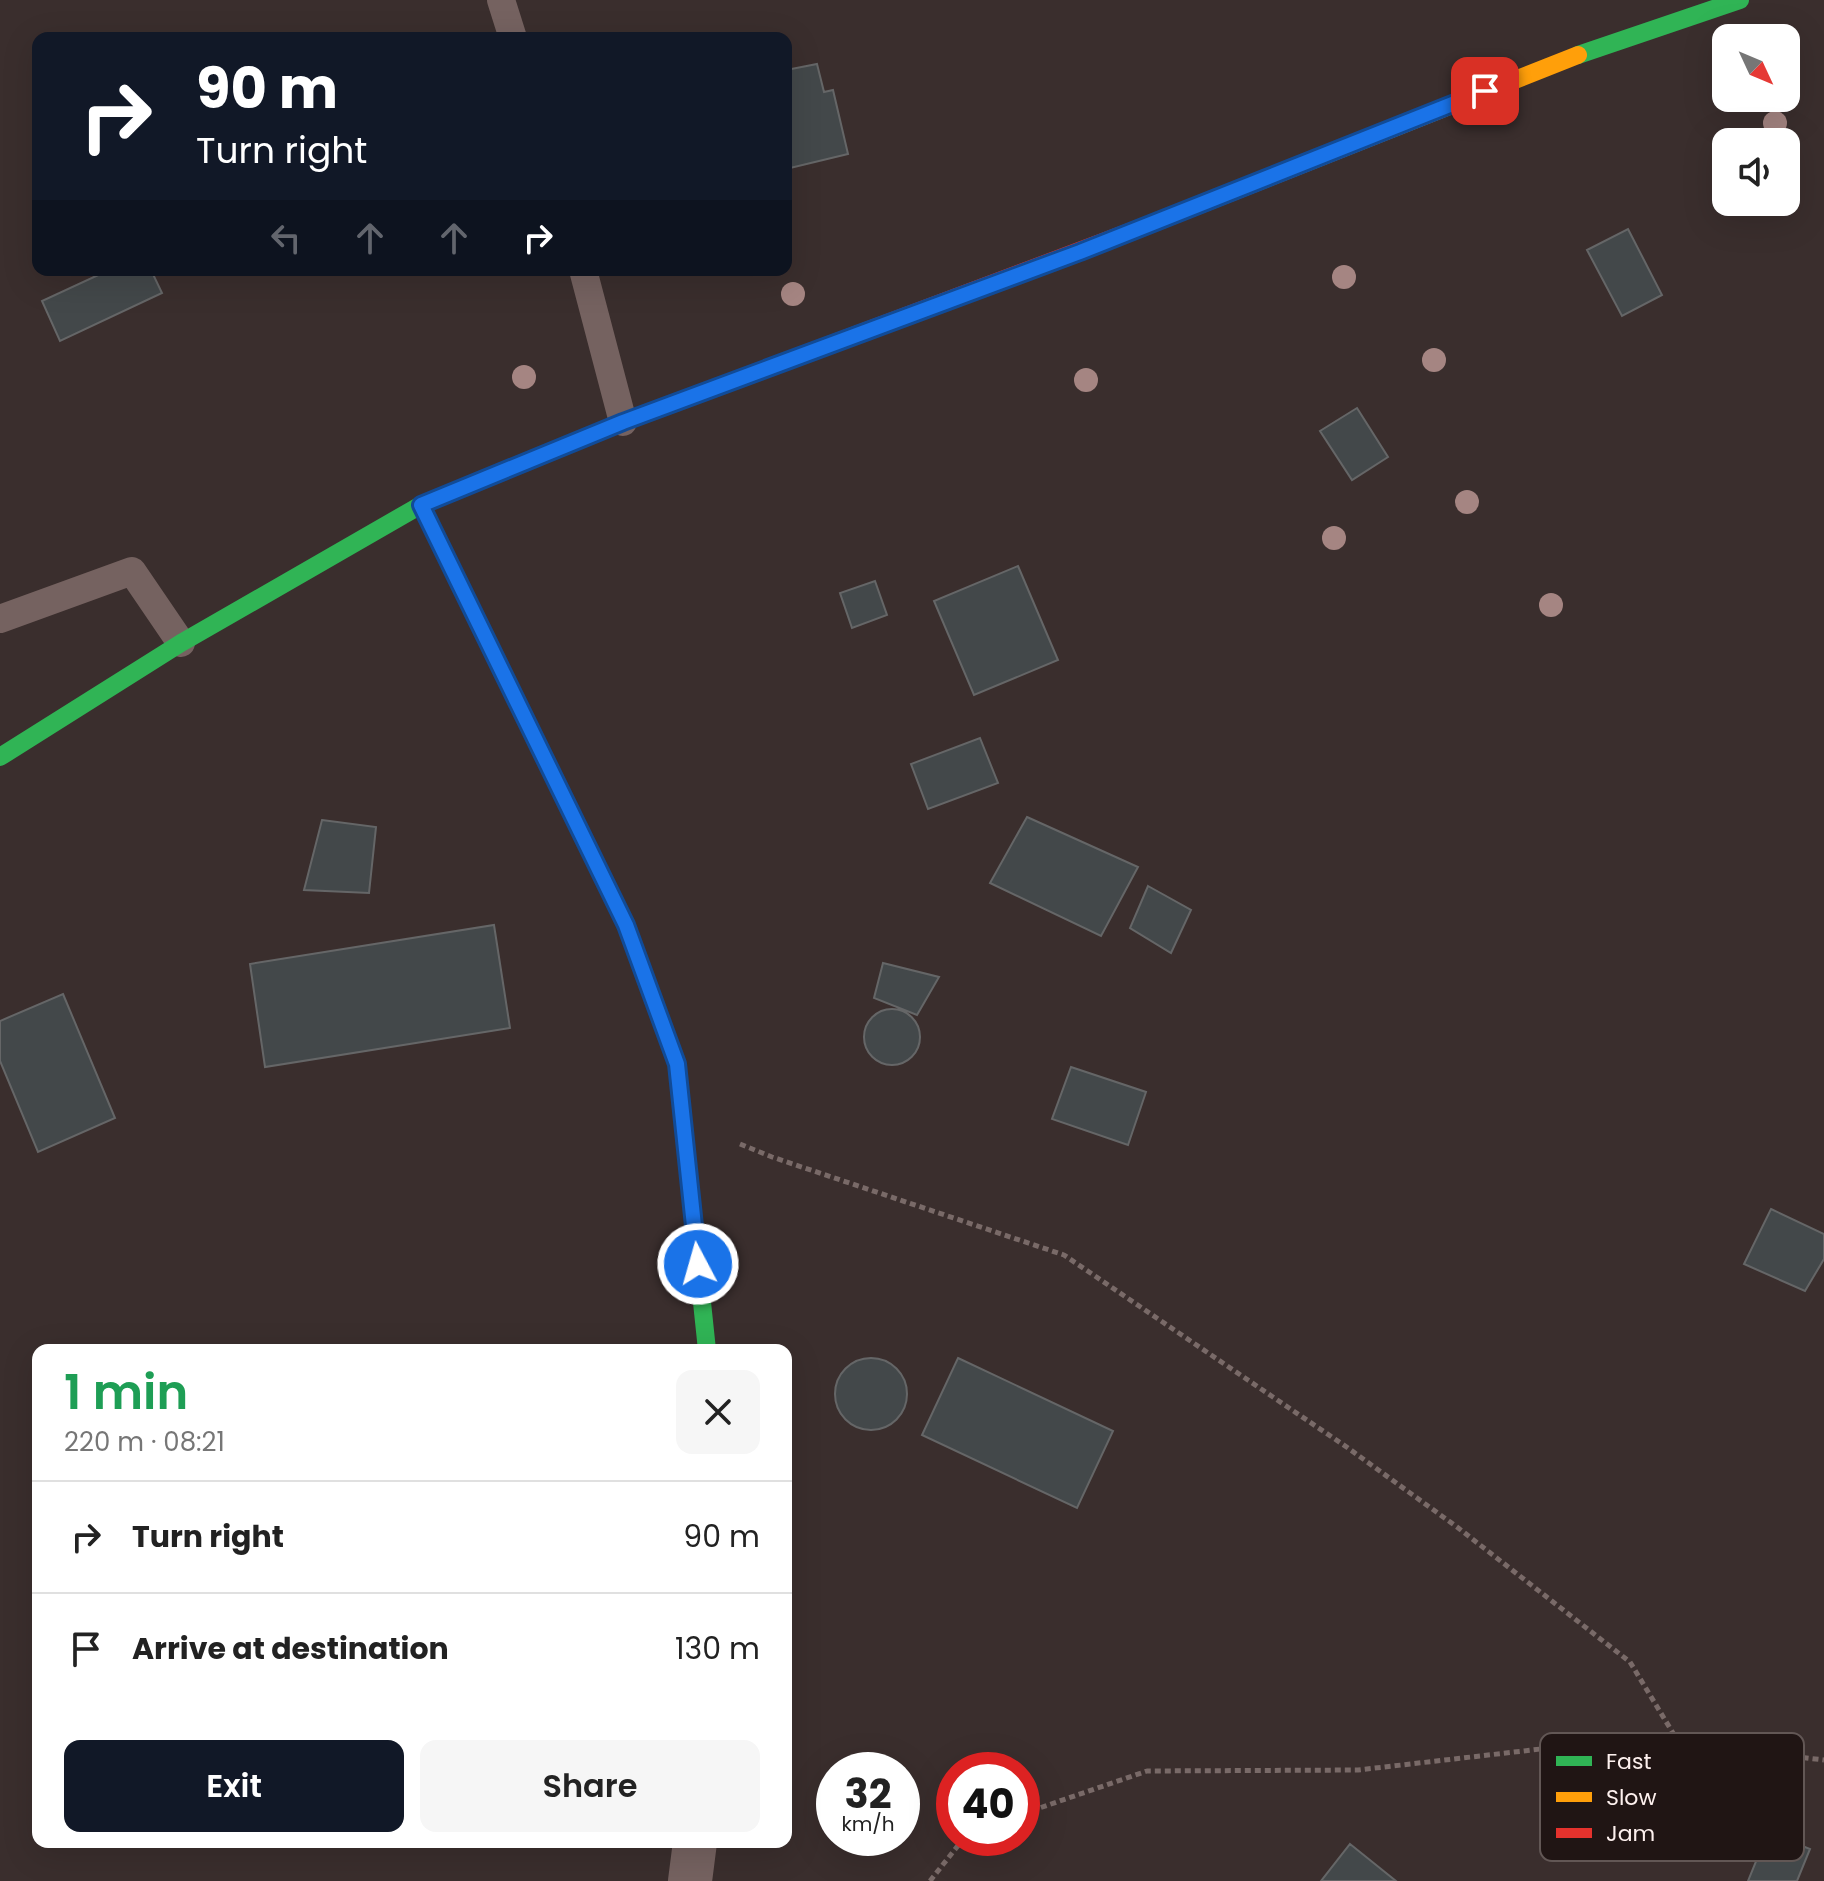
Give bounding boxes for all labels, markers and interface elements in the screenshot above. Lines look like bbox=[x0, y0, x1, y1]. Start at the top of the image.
north arrow bbox=[1712, 24, 1800, 112]
map controls bbox=[1712, 24, 1800, 216]
text: 90 m bbox=[196, 49, 338, 128]
pin bbox=[1451, 57, 1519, 125]
icon: right bbox=[64, 64, 168, 168]
icon: arrive bbox=[1463, 69, 1507, 113]
text: Turn right bbox=[196, 125, 367, 176]
button: sound bbox=[1712, 128, 1800, 216]
icon: left bbox=[264, 216, 308, 260]
icon: ahead bbox=[348, 216, 392, 260]
icon: ahead bbox=[432, 216, 476, 260]
icon: right bbox=[516, 216, 560, 260]
position arrow bbox=[656, 1222, 740, 1306]
text: 1 min bbox=[64, 1359, 188, 1426]
button: close bbox=[676, 1370, 760, 1454]
text: 220 m · 08:21 bbox=[64, 1424, 225, 1460]
icon: right bbox=[64, 1515, 108, 1559]
text: Turn right bbox=[132, 1515, 284, 1558]
text: 90 m bbox=[683, 1515, 760, 1558]
icon: arrive bbox=[64, 1627, 108, 1671]
text: Arrive at destination bbox=[132, 1627, 449, 1670]
text: 130 m bbox=[675, 1627, 760, 1670]
legend bbox=[1540, 1733, 1804, 1861]
button: Exit bbox=[64, 1740, 404, 1832]
button: Share bbox=[420, 1740, 760, 1832]
text: Fast bbox=[1606, 1746, 1651, 1777]
speed limit sign: 40 bbox=[936, 1752, 1040, 1856]
text: 32 bbox=[844, 1766, 892, 1822]
text: Slow bbox=[1606, 1782, 1656, 1813]
text: km/h bbox=[841, 1810, 895, 1838]
text: Jam bbox=[1606, 1818, 1655, 1849]

